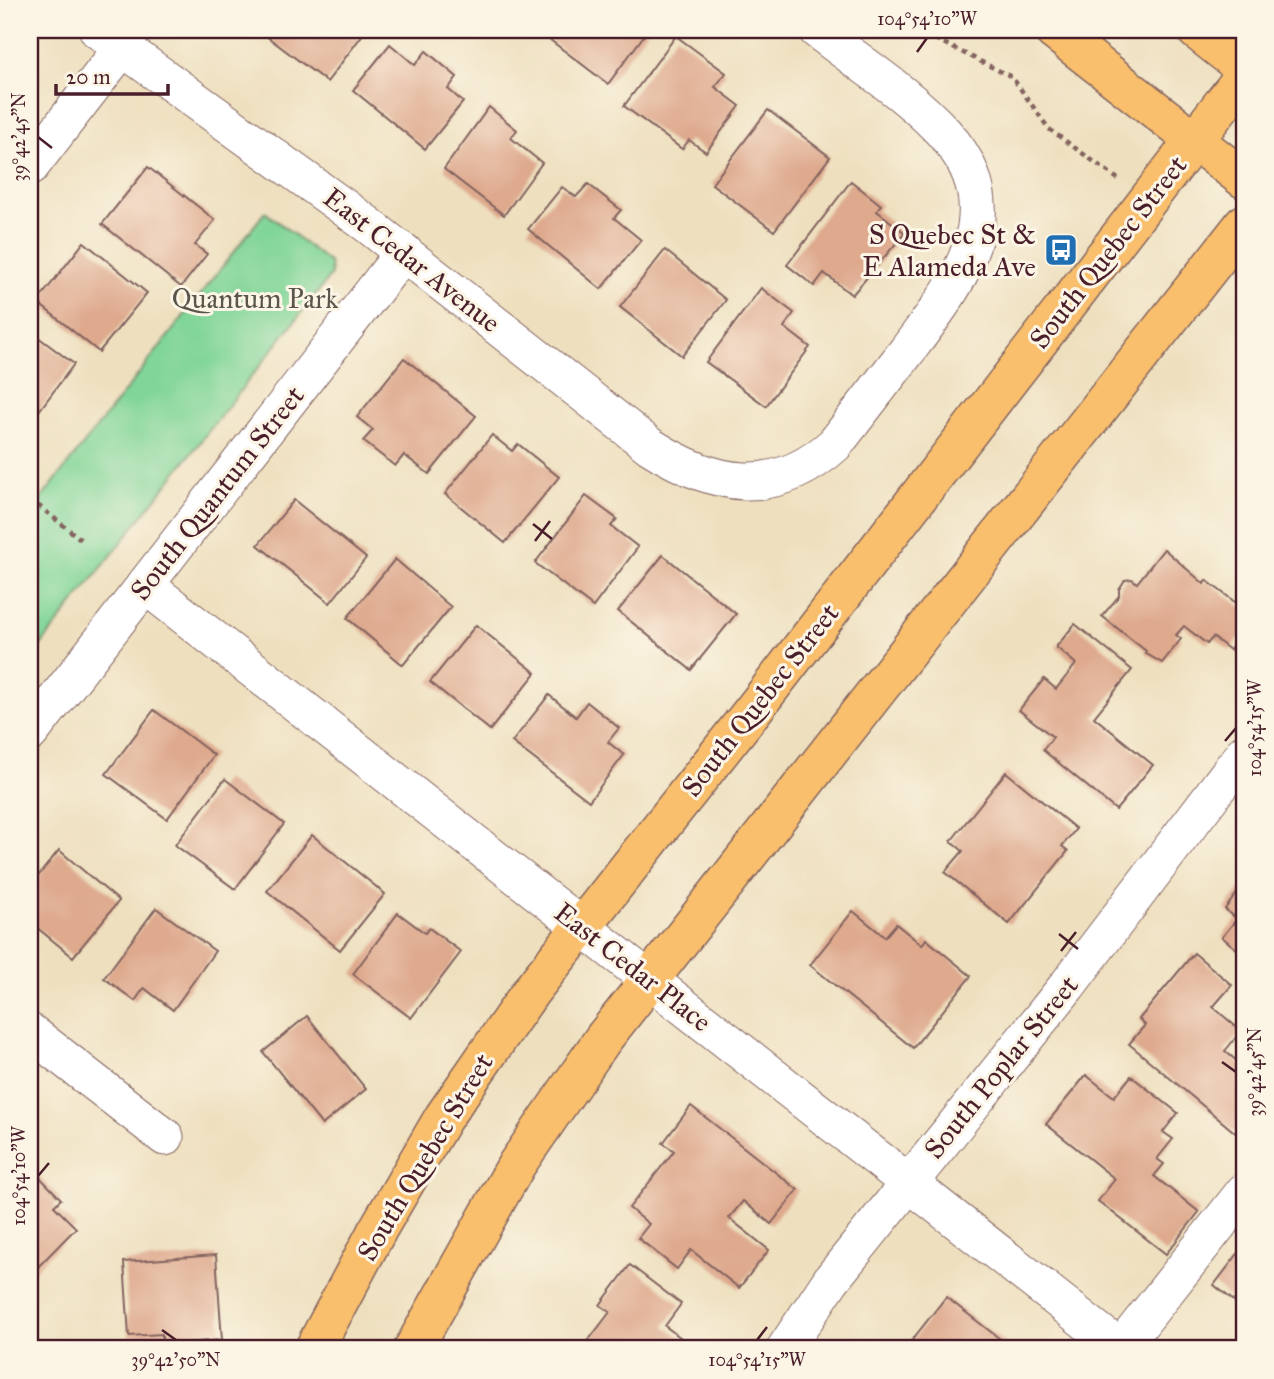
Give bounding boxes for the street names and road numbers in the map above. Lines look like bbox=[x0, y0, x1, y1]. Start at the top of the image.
street label: South Quebec Street bbox=[1022, 148, 1194, 356]
street label: East Cedar Avenue bbox=[316, 180, 508, 340]
street label: South Quantum Street bbox=[122, 379, 312, 607]
street label: South Quebec Street bbox=[674, 596, 846, 804]
street label: East Cedar Place bbox=[547, 895, 719, 1039]
street label: South Poplar Street bbox=[916, 968, 1086, 1166]
street label: South Quebec Street bbox=[349, 1047, 501, 1267]

